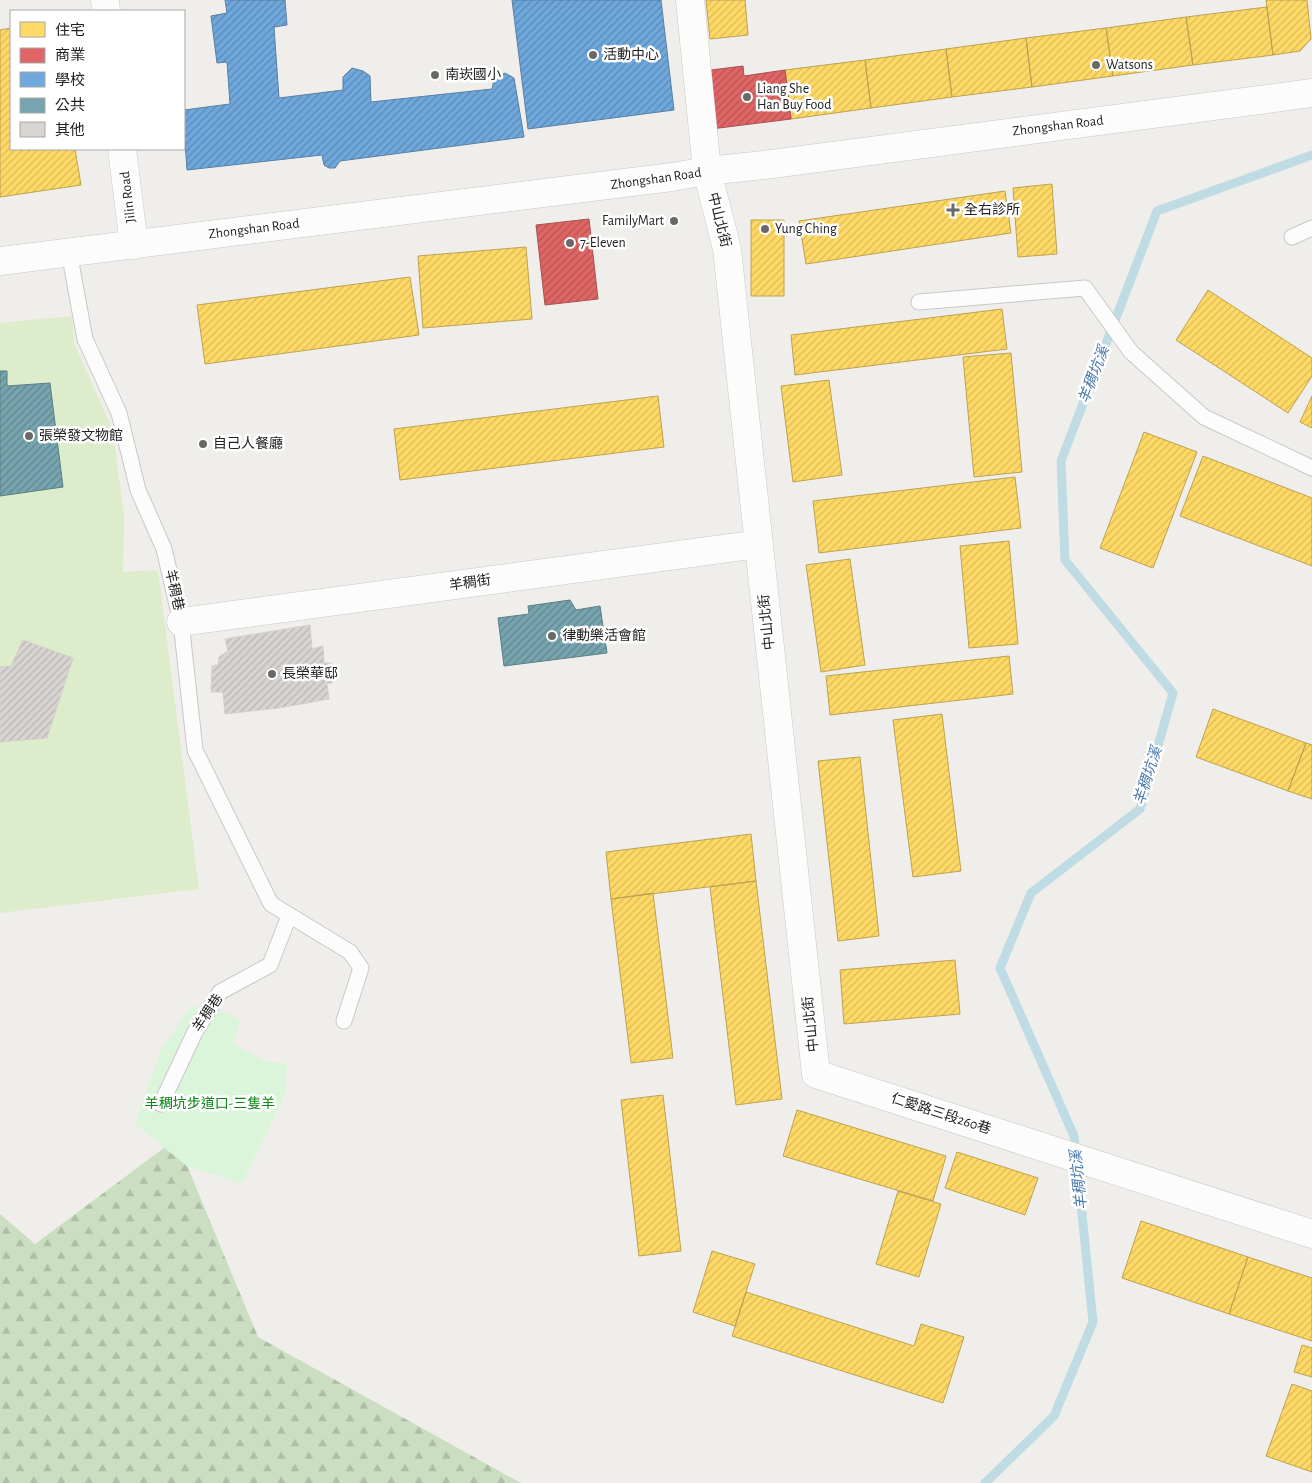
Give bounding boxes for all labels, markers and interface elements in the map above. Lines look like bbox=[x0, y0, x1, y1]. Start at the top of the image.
legend bbox=[10, 10, 185, 150]
text: 住宅 bbox=[55, 22, 85, 38]
text: 商業 bbox=[55, 47, 85, 63]
place label: 活動中心 bbox=[603, 47, 659, 62]
marker: 活動中心 bbox=[587, 49, 599, 61]
place label: Watsons bbox=[1106, 58, 1153, 72]
marker: Watsons bbox=[1090, 59, 1102, 71]
place label: 南崁國小 bbox=[445, 67, 501, 82]
marker: 南崁國小 bbox=[429, 69, 441, 81]
text: 學校 bbox=[55, 71, 85, 88]
place label: Liang She Han Buy Food bbox=[757, 82, 832, 112]
marker: Liang She Han Buy Food bbox=[741, 91, 753, 103]
text: 公共 bbox=[55, 97, 85, 113]
street label: Zhongshan Road bbox=[1012, 113, 1104, 139]
text: 其他 bbox=[55, 122, 85, 138]
street label: Zhongshan Road bbox=[610, 166, 702, 192]
street label: Jilin Road bbox=[118, 170, 138, 224]
street label: 中山北街 bbox=[705, 191, 735, 249]
place label: 全右診所 bbox=[964, 201, 1020, 217]
marker: 全右診所 bbox=[946, 203, 960, 217]
place label: FamilyMart bbox=[602, 214, 665, 228]
marker: FamilyMart bbox=[668, 215, 680, 227]
street label: Zhongshan Road bbox=[208, 216, 300, 242]
place label: Yung Ching bbox=[775, 222, 837, 236]
marker: Yung Ching bbox=[759, 223, 771, 235]
place label: 7-Eleven bbox=[580, 236, 626, 250]
marker: 7-Eleven bbox=[564, 237, 576, 249]
water label: 羊稠坑溪 bbox=[1075, 342, 1112, 406]
place label: 張榮發文物館 bbox=[39, 427, 123, 443]
marker: 張榮發文物館 bbox=[23, 430, 35, 442]
place label: 自己人餐廳 bbox=[213, 435, 283, 451]
marker: 自己人餐廳 bbox=[197, 438, 209, 450]
street label: 羊稠巷 bbox=[162, 568, 187, 612]
street label: 羊稠街 bbox=[448, 572, 492, 593]
street label: 中山北街 bbox=[755, 593, 777, 651]
place label: 律動樂活會館 bbox=[562, 627, 646, 643]
marker: 律動樂活會館 bbox=[546, 630, 558, 642]
place label: 長榮華邸 bbox=[282, 666, 338, 681]
marker: 長榮華邸 bbox=[266, 668, 278, 680]
water label: 羊稠坑溪 bbox=[1131, 743, 1165, 807]
street label: 羊稠巷 bbox=[190, 991, 226, 1034]
street label: 中山北街 bbox=[799, 995, 821, 1053]
street label: 仁愛路三段260巷 bbox=[889, 1090, 993, 1137]
park label: 羊稠坑步道口-三隻羊 bbox=[145, 1095, 275, 1111]
water label: 羊稠坑溪 bbox=[1067, 1147, 1090, 1211]

